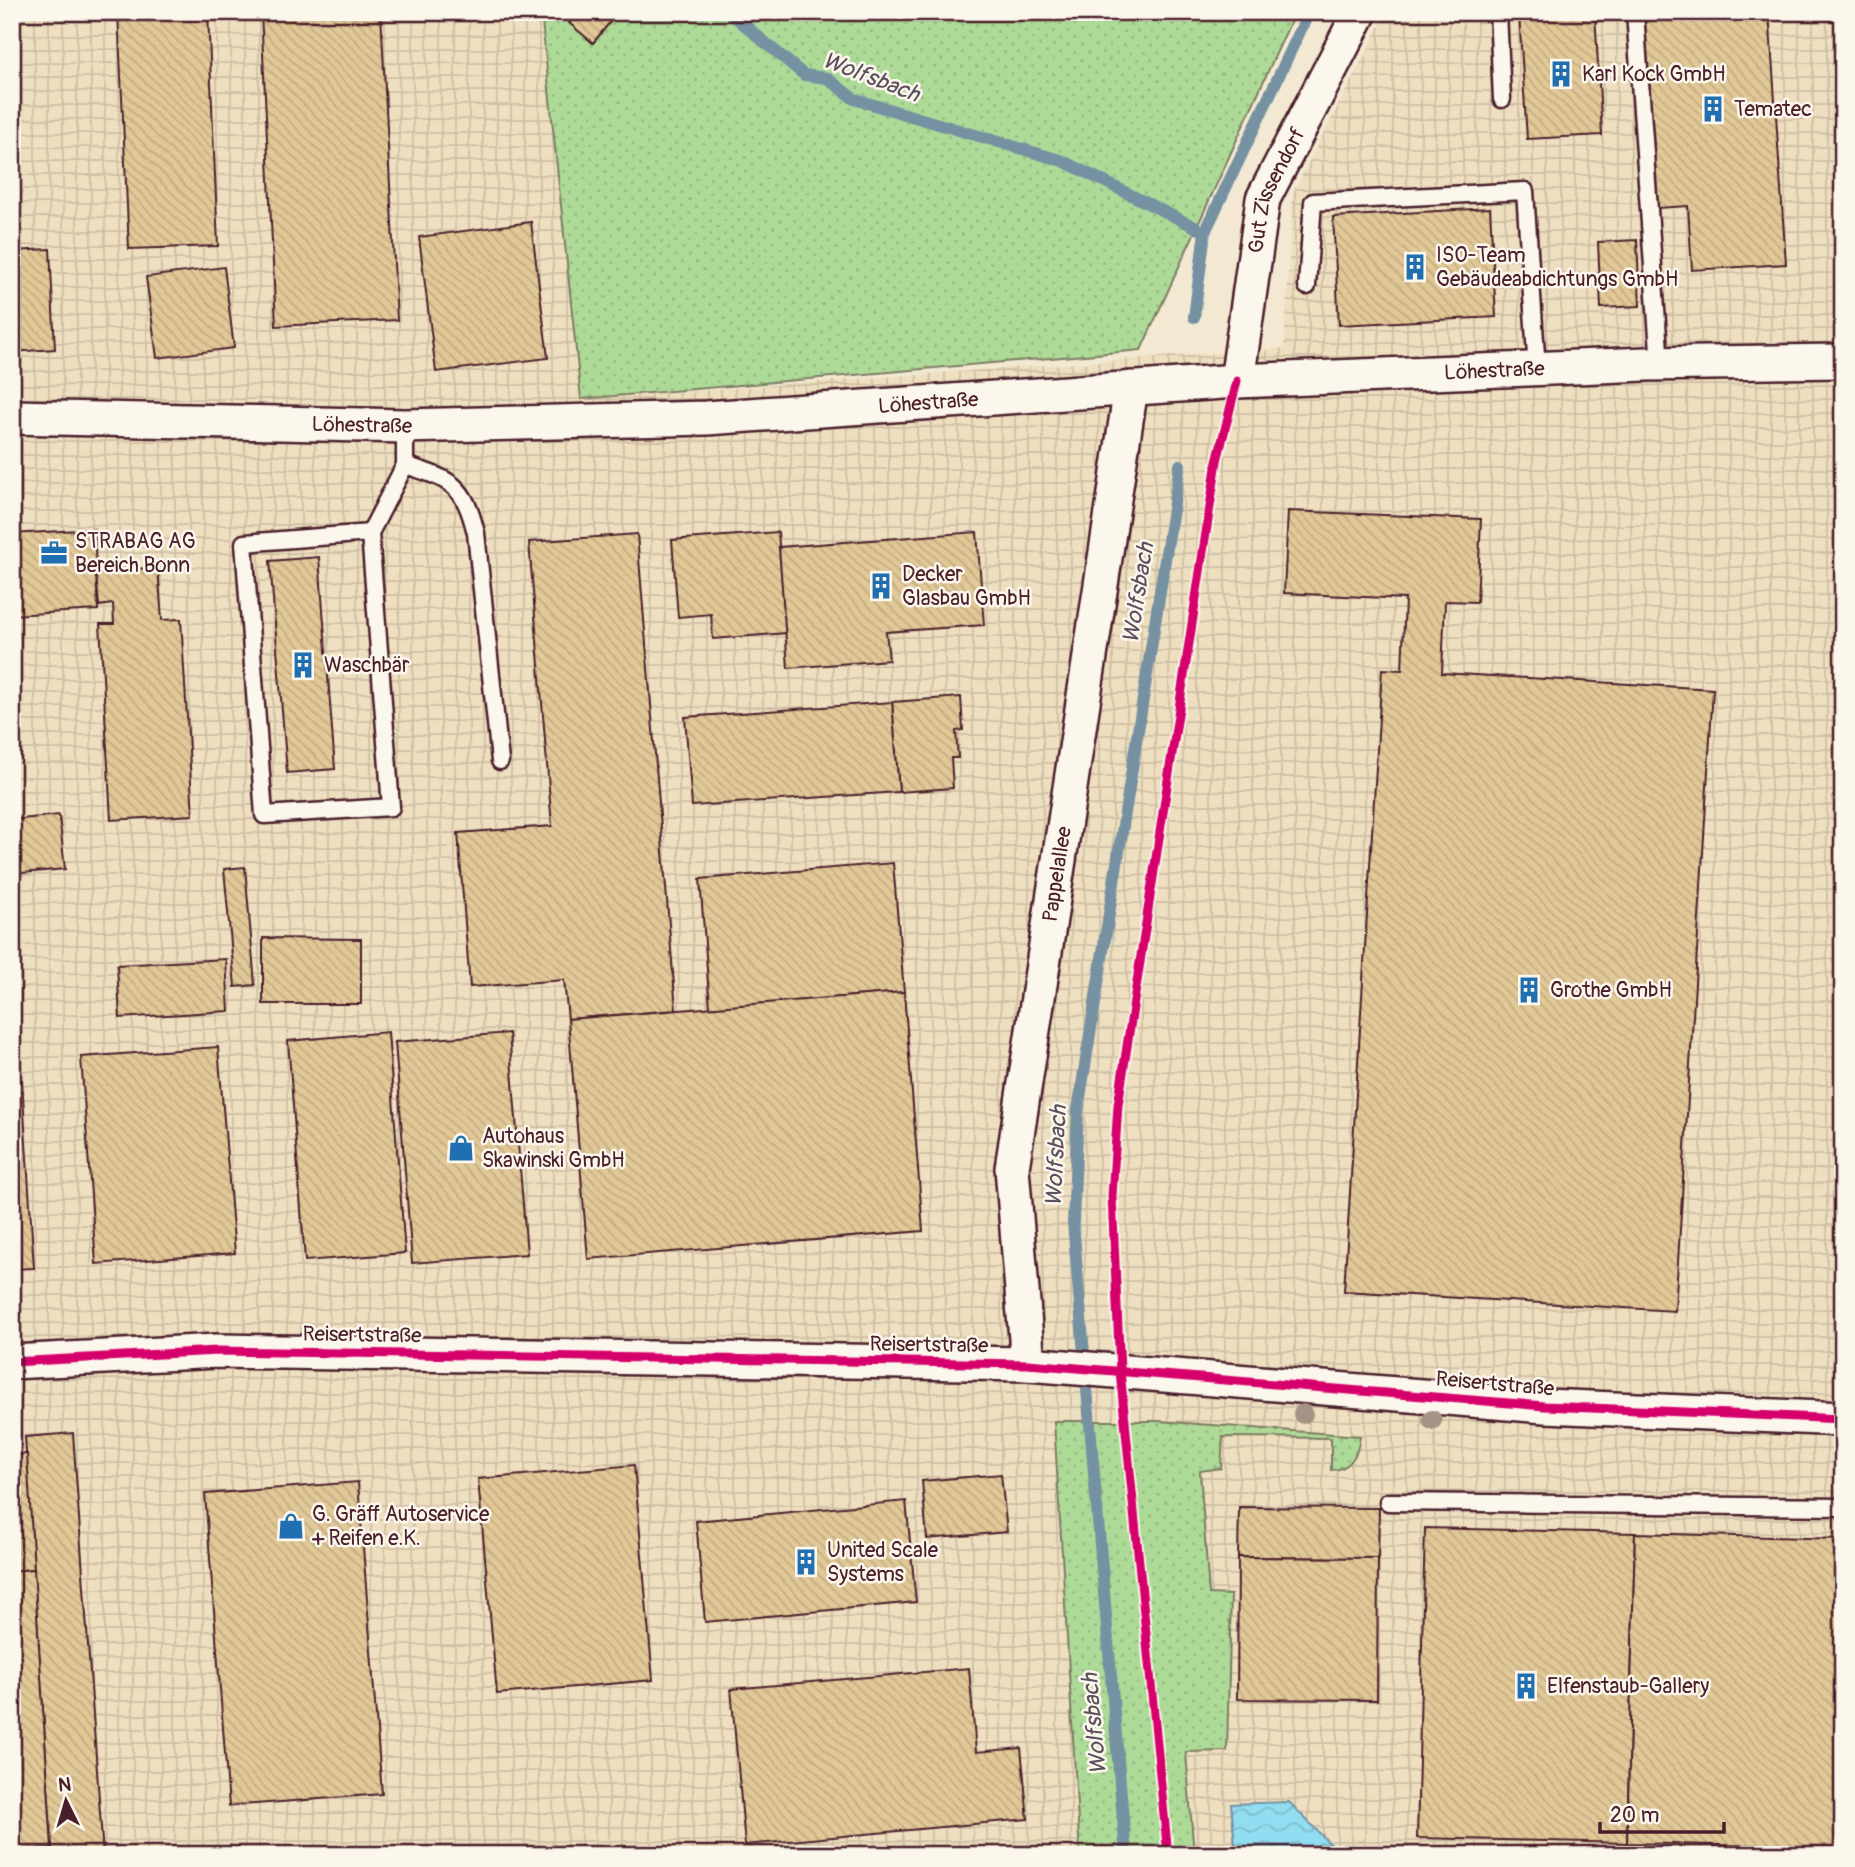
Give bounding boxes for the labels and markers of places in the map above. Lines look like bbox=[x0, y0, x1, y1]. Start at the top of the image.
building icon: Karl Kock GmbH bbox=[1546, 59, 1576, 89]
place label: Karl Kock GmbH bbox=[1582, 61, 1726, 88]
building icon: Tematec bbox=[1698, 94, 1728, 124]
place label: Tematec bbox=[1734, 96, 1812, 123]
place label: ISO-Team Gebäudeabdichtungs GmbH bbox=[1436, 242, 1678, 293]
building icon: ISO-Team Gebäudeabdichtungs GmbH bbox=[1400, 252, 1430, 282]
place label: STRABAG AG Bereich Bonn bbox=[75, 528, 196, 579]
office icon: STRABAG AG Bereich Bonn bbox=[39, 538, 69, 568]
place label: Decker Glasbau GmbH bbox=[902, 561, 1031, 612]
building icon: Decker Glasbau GmbH bbox=[866, 571, 896, 601]
building icon: Waschbär bbox=[288, 650, 318, 680]
place label: Waschbär bbox=[324, 652, 410, 679]
building icon: Grothe GmbH bbox=[1514, 975, 1544, 1005]
place label: Grothe GmbH bbox=[1550, 977, 1672, 1004]
place label: Autohaus Skawinski GmbH bbox=[482, 1123, 625, 1174]
shop icon: Autohaus Skawinski GmbH bbox=[446, 1133, 476, 1163]
place label: G. Gräff Autoservice + Reifen e.K. bbox=[311, 1501, 490, 1552]
shop icon: G. Gräff Autoservice + Reifen e.K. bbox=[276, 1511, 306, 1541]
place label: United Scale Systems bbox=[827, 1537, 939, 1588]
building icon: United Scale Systems bbox=[791, 1547, 821, 1577]
building icon: Elfenstaub-Gallery bbox=[1511, 1671, 1541, 1701]
place label: Elfenstaub-Gallery bbox=[1547, 1673, 1709, 1700]

